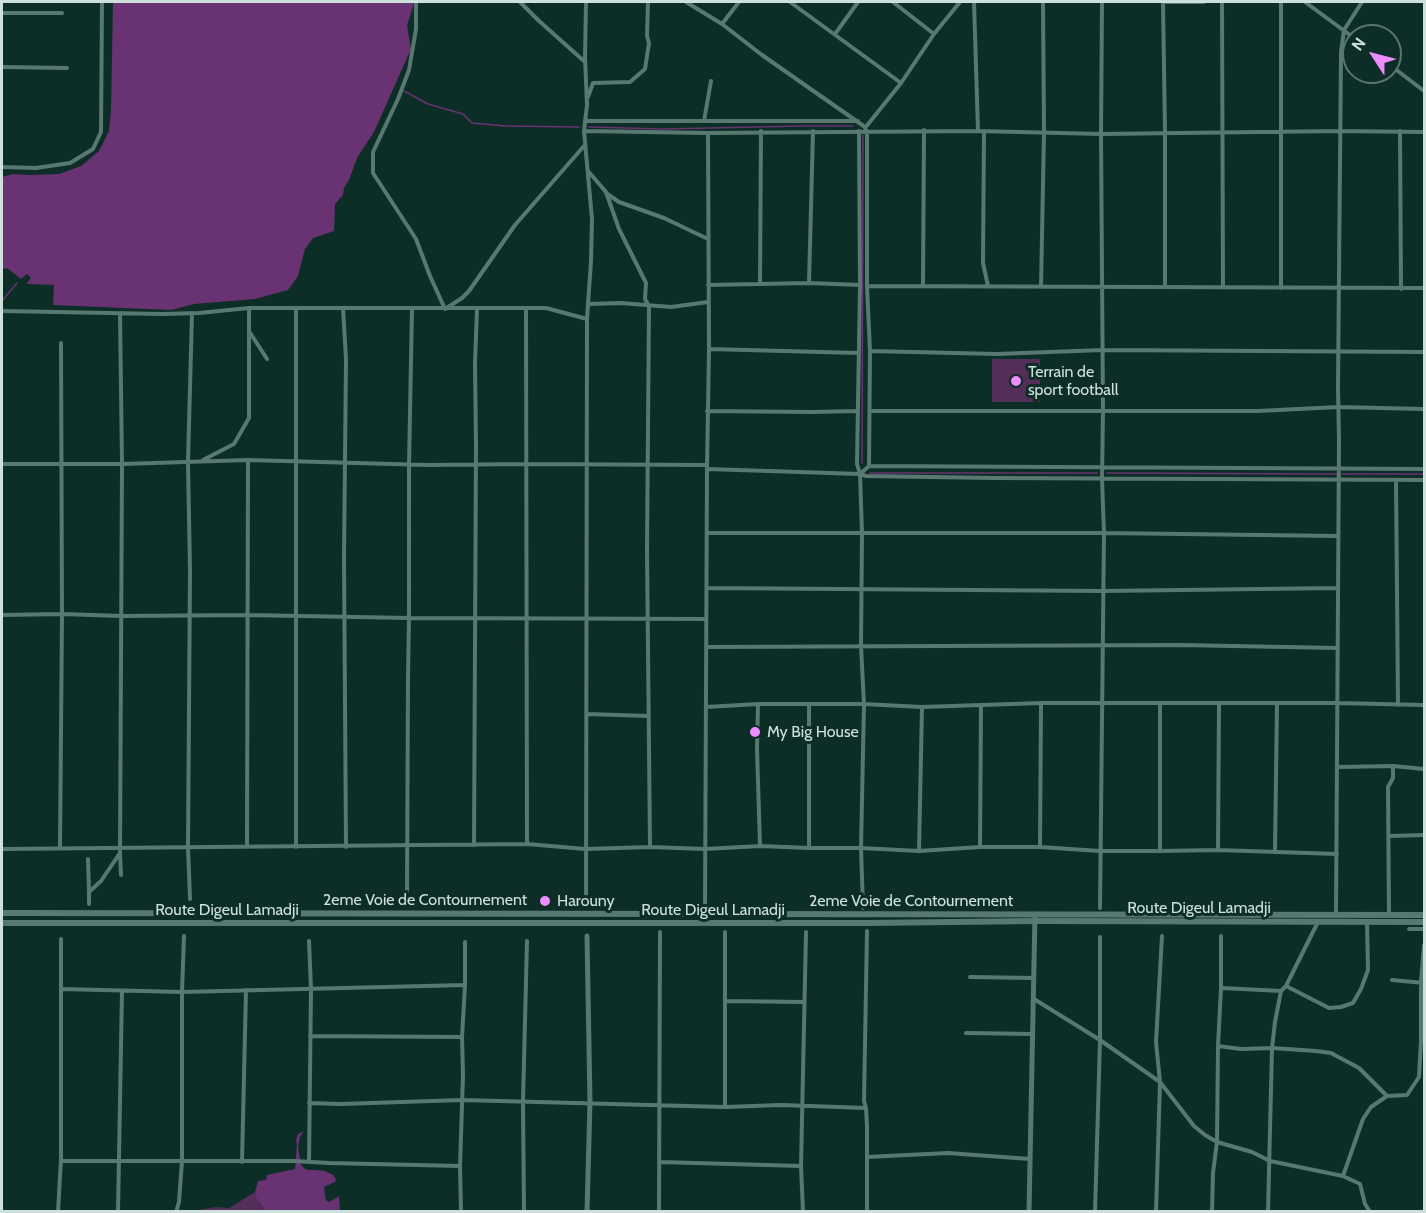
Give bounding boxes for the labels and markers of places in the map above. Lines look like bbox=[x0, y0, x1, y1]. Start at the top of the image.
place label: Terrain de sport football bbox=[1028, 362, 1119, 400]
marker: Terrain de sport football bbox=[1009, 374, 1023, 388]
place label: My Big House bbox=[767, 722, 859, 742]
marker: My Big House bbox=[748, 725, 762, 739]
place label: Harouny bbox=[557, 891, 615, 911]
marker: Harouny bbox=[538, 894, 552, 908]

